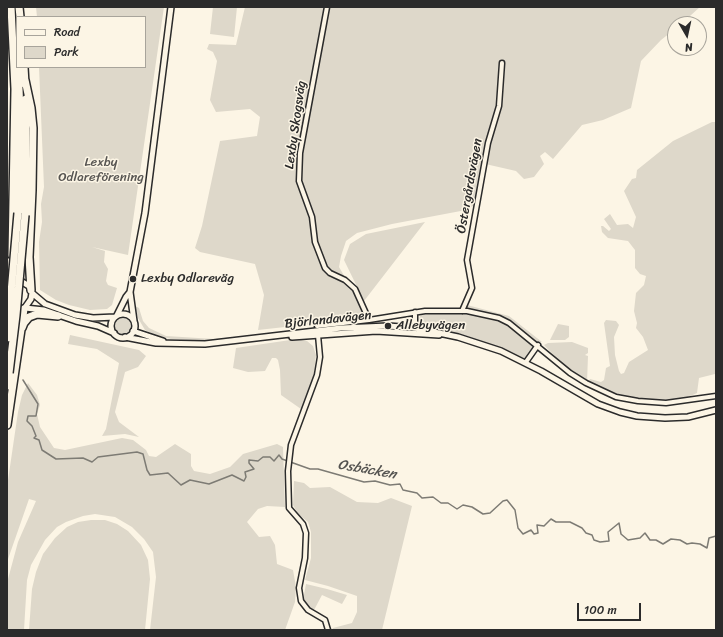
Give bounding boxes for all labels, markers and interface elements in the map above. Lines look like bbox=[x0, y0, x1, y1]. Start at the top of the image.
legend bbox=[16, 16, 146, 68]
north arrow bbox=[667, 16, 707, 56]
text: Road bbox=[54, 21, 80, 43]
text: N bbox=[684, 37, 694, 57]
text: Park bbox=[54, 41, 79, 63]
street label: Lexby Skogsväg bbox=[282, 80, 310, 170]
street label: Östergårdsvägen bbox=[454, 137, 486, 235]
park label: Lexby Odlareförening bbox=[58, 155, 144, 186]
place label: Lexby Odlareväg bbox=[141, 271, 234, 287]
marker: Lexby Odlareväg bbox=[128, 274, 138, 284]
street label: Björlandavägen bbox=[284, 308, 372, 332]
place label: Allebyvägen bbox=[396, 318, 465, 334]
marker: Allebyvägen bbox=[383, 321, 393, 331]
water label: Osbäcken bbox=[336, 457, 398, 483]
scale bar bbox=[579, 595, 643, 621]
text: 100 m bbox=[584, 599, 617, 621]

